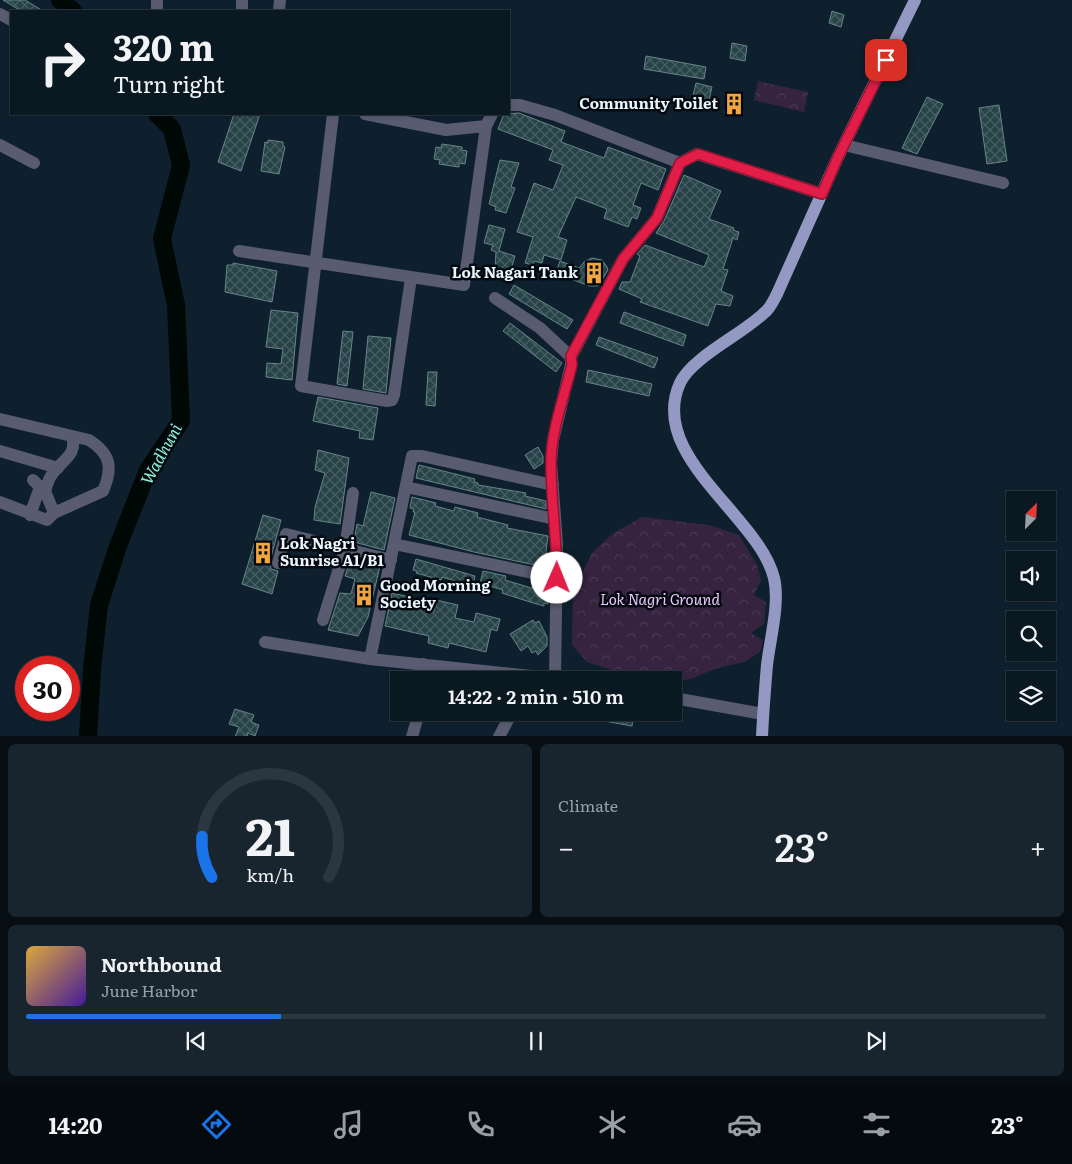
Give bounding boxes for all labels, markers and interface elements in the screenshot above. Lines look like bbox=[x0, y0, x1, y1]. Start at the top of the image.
text: 320 m bbox=[113, 20, 214, 72]
icon: right bbox=[30, 30, 95, 95]
pin bbox=[865, 39, 907, 81]
icon: arrive bbox=[872, 46, 900, 74]
text: Turn right bbox=[113, 67, 225, 100]
place label: Community Toilet bbox=[579, 91, 718, 114]
building icon: Community Toilet bbox=[721, 91, 747, 117]
place label: Lok Nagari Tank bbox=[452, 260, 579, 283]
building icon: Lok Nagari Tank bbox=[581, 260, 607, 286]
water label: Wadhuni bbox=[134, 419, 187, 488]
north arrow bbox=[1006, 491, 1056, 541]
map controls bbox=[1006, 491, 1056, 721]
place label: Lok Nagri Sunrise A1/B1 bbox=[280, 531, 384, 571]
building icon: Lok Nagri Sunrise A1/B1 bbox=[250, 540, 276, 566]
position arrow bbox=[530, 551, 582, 603]
button: sound bbox=[1006, 551, 1056, 601]
place label: Good Morning Society bbox=[380, 573, 491, 613]
building icon: Good Morning Society bbox=[351, 582, 377, 608]
park label: Lok Nagri Ground bbox=[600, 587, 720, 610]
button: search bbox=[1006, 611, 1056, 661]
speed limit sign: 30 bbox=[15, 656, 80, 721]
button: layers bbox=[1006, 671, 1056, 721]
text: 14:22 · 2 min · 510 m bbox=[448, 682, 624, 710]
text: Climate bbox=[558, 793, 618, 817]
text: 21 bbox=[245, 795, 295, 872]
text: 23° bbox=[775, 817, 829, 874]
text: − bbox=[558, 825, 574, 867]
text: + bbox=[1030, 825, 1046, 867]
text: km/h bbox=[246, 861, 294, 888]
text: Northbound bbox=[101, 950, 222, 978]
text: June Harbor bbox=[101, 978, 197, 1002]
icon: previous bbox=[182, 1027, 210, 1055]
icon: pause bbox=[522, 1027, 550, 1055]
icon: next bbox=[862, 1027, 890, 1055]
icon: directions bbox=[199, 1107, 234, 1142]
icon: music bbox=[331, 1107, 366, 1142]
icon: phone bbox=[463, 1107, 498, 1142]
icon: climate bbox=[595, 1107, 630, 1142]
icon: car bbox=[727, 1107, 762, 1142]
icon: filters bbox=[859, 1107, 894, 1142]
text: 14:20 bbox=[48, 1108, 103, 1141]
text: 23° bbox=[991, 1108, 1023, 1141]

